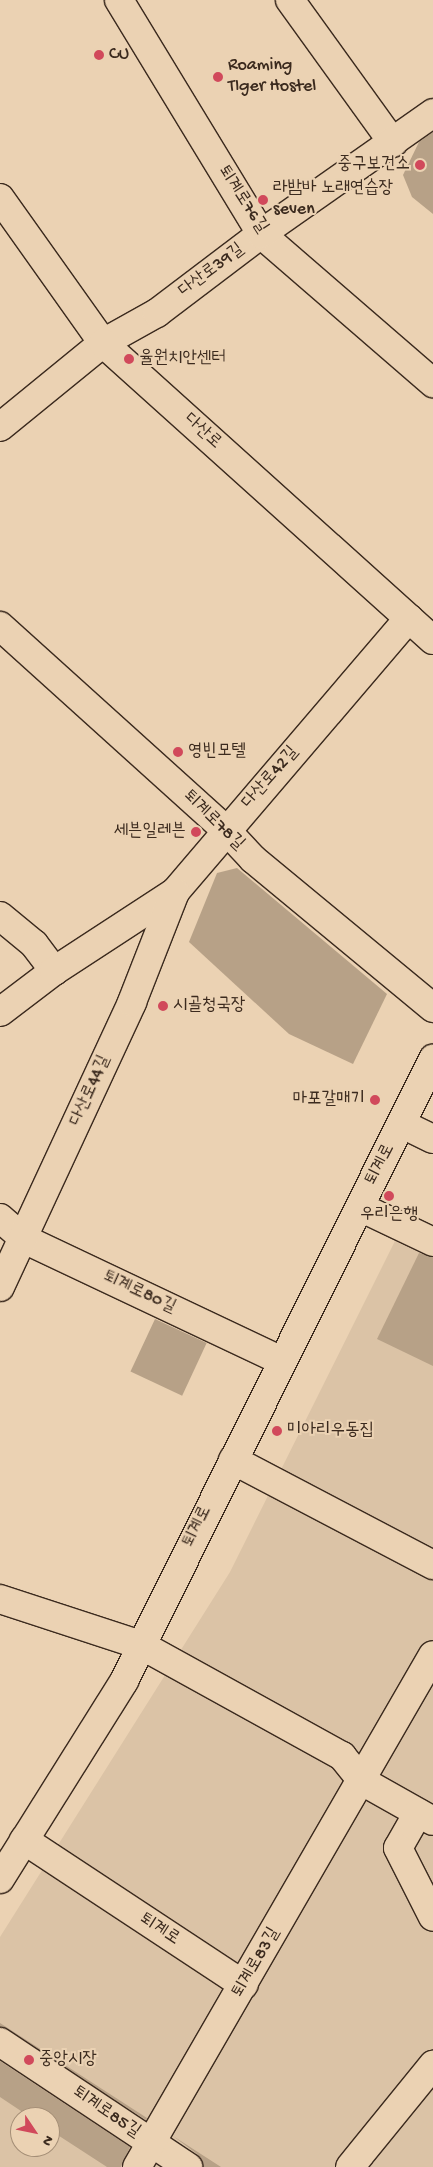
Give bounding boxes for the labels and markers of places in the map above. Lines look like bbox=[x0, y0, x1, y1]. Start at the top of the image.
place label: CU bbox=[109, 44, 129, 66]
marker: CU bbox=[93, 49, 105, 61]
place label: Roaming TIger Hostel bbox=[228, 56, 316, 98]
marker: Roaming TIger Hostel bbox=[212, 71, 224, 83]
place label: 중구보건소 bbox=[338, 154, 410, 176]
marker: 중구보건소 bbox=[414, 159, 426, 171]
place label: 라밤바 노래연습장 seven bbox=[273, 179, 393, 222]
marker: 라밤바 노래연습장 seven bbox=[257, 194, 269, 206]
place label: 율원치안센터 bbox=[139, 348, 226, 370]
marker: 율원치안센터 bbox=[123, 353, 135, 365]
place label: 영빈모텔 bbox=[188, 741, 246, 763]
marker: 영빈모텔 bbox=[172, 746, 184, 758]
place label: 세븐일레븐 bbox=[114, 821, 186, 843]
marker: 세븐일레븐 bbox=[190, 826, 202, 838]
place label: 시골청국장 bbox=[173, 995, 245, 1017]
marker: 시골청국장 bbox=[157, 1000, 169, 1012]
place label: 마포갈매기 bbox=[293, 1089, 365, 1111]
marker: 마포갈매기 bbox=[369, 1094, 381, 1106]
marker: 우리은행 bbox=[383, 1190, 395, 1202]
place label: 우리은행 bbox=[360, 1204, 418, 1226]
place label: 미아리우동집 bbox=[287, 1420, 374, 1442]
marker: 미아리우동집 bbox=[271, 1425, 283, 1437]
place label: 중앙시장 bbox=[39, 2049, 97, 2071]
marker: 중앙시장 bbox=[23, 2054, 35, 2066]

